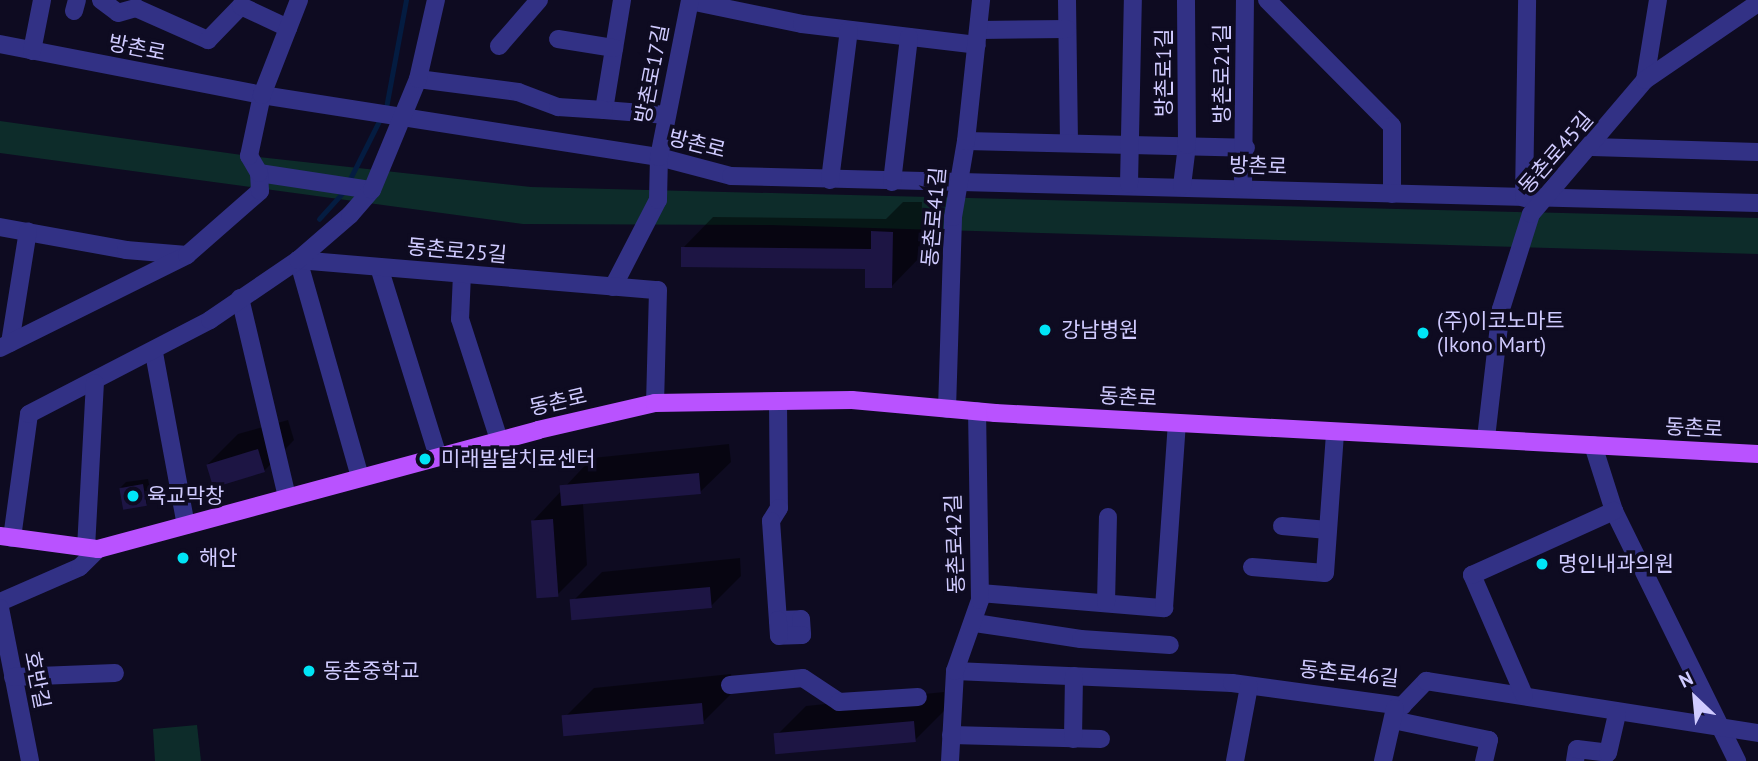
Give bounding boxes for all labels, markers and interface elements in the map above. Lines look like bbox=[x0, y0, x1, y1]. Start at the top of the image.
street label: 방촌로17길 bbox=[630, 22, 674, 126]
street label: 방촌로21길 bbox=[1209, 24, 1235, 124]
street label: 방촌로1길 bbox=[1151, 29, 1177, 117]
street label: 방촌로 bbox=[106, 30, 168, 66]
street label: 동촌로45길 bbox=[1514, 107, 1598, 199]
street label: 방촌로 bbox=[666, 125, 728, 163]
street label: 방촌로 bbox=[1229, 152, 1287, 180]
street label: 동촌로41길 bbox=[917, 166, 951, 268]
street label: 동촌로25길 bbox=[406, 234, 508, 268]
place label: (주)이코노마트 (Ikono Mart) bbox=[1437, 308, 1565, 358]
place label: 강남병원 bbox=[1061, 317, 1138, 343]
marker: 강남병원 bbox=[1035, 320, 1055, 340]
marker: (주)이코노마트 (Ikono Mart) bbox=[1415, 325, 1431, 341]
street label: 동촌로 bbox=[527, 383, 589, 421]
street label: 동촌로 bbox=[1098, 383, 1158, 411]
street label: 동촌로 bbox=[1664, 414, 1724, 442]
place label: 미래발달치료센터 bbox=[441, 446, 596, 472]
marker: 미래발달치료센터 bbox=[415, 449, 435, 469]
place label: 육교막창 bbox=[147, 483, 224, 509]
marker: 육교막창 bbox=[125, 488, 141, 504]
street label: 동촌로42길 bbox=[941, 494, 969, 594]
place label: 해안 bbox=[199, 545, 238, 571]
marker: 해안 bbox=[173, 548, 193, 568]
place label: 명인내과의원 bbox=[1558, 551, 1674, 577]
marker: 명인내과의원 bbox=[1532, 554, 1552, 574]
street label: 호반길 bbox=[19, 649, 55, 711]
street label: 동촌로46길 bbox=[1298, 656, 1400, 692]
place label: 동촌중학교 bbox=[323, 658, 420, 684]
marker: 동촌중학교 bbox=[301, 663, 317, 679]
north arrow bbox=[1660, 663, 1730, 733]
text: N bbox=[1675, 666, 1697, 693]

